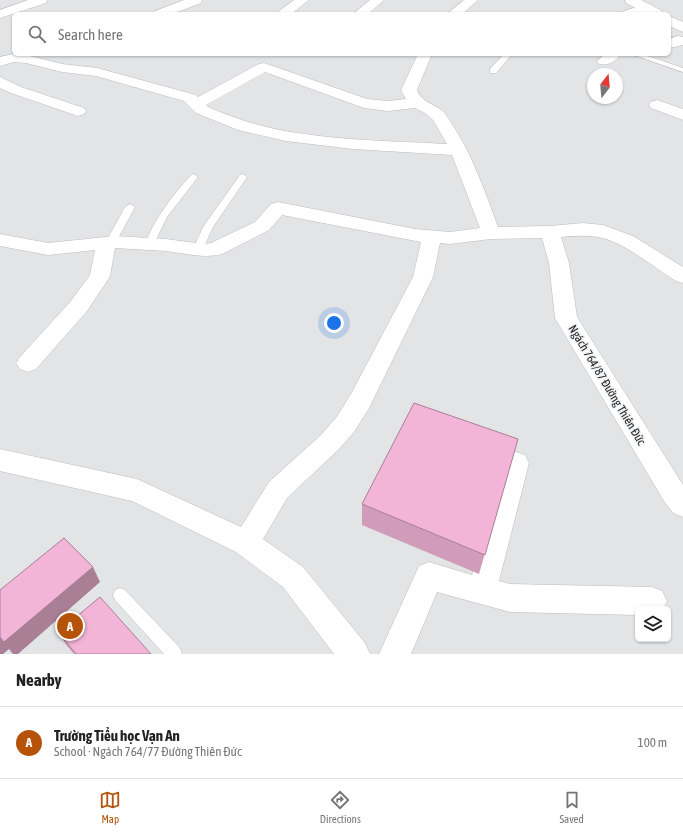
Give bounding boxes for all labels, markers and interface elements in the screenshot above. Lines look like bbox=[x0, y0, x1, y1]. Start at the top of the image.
search box bbox=[12, 12, 671, 56]
icon: search bbox=[26, 23, 48, 45]
text: Search here bbox=[58, 26, 123, 43]
north arrow bbox=[587, 68, 623, 104]
your location bbox=[324, 313, 344, 333]
street label: Ngách 764/87 Đường Thiên Đức bbox=[566, 322, 649, 448]
map controls bbox=[635, 606, 671, 642]
button: layers bbox=[635, 606, 671, 642]
pin: A bbox=[57, 611, 83, 641]
text: Nearby bbox=[16, 670, 62, 690]
text: Trường Tiểu học Vạn An bbox=[54, 727, 180, 744]
text: A bbox=[26, 735, 32, 750]
text: 100 m bbox=[638, 735, 667, 750]
text: School · Ngách 764/77 Đường Thiên Đức bbox=[54, 744, 242, 759]
tab: Map bbox=[99, 789, 121, 825]
tab: Directions bbox=[320, 789, 361, 825]
tab: Saved bbox=[559, 789, 584, 825]

